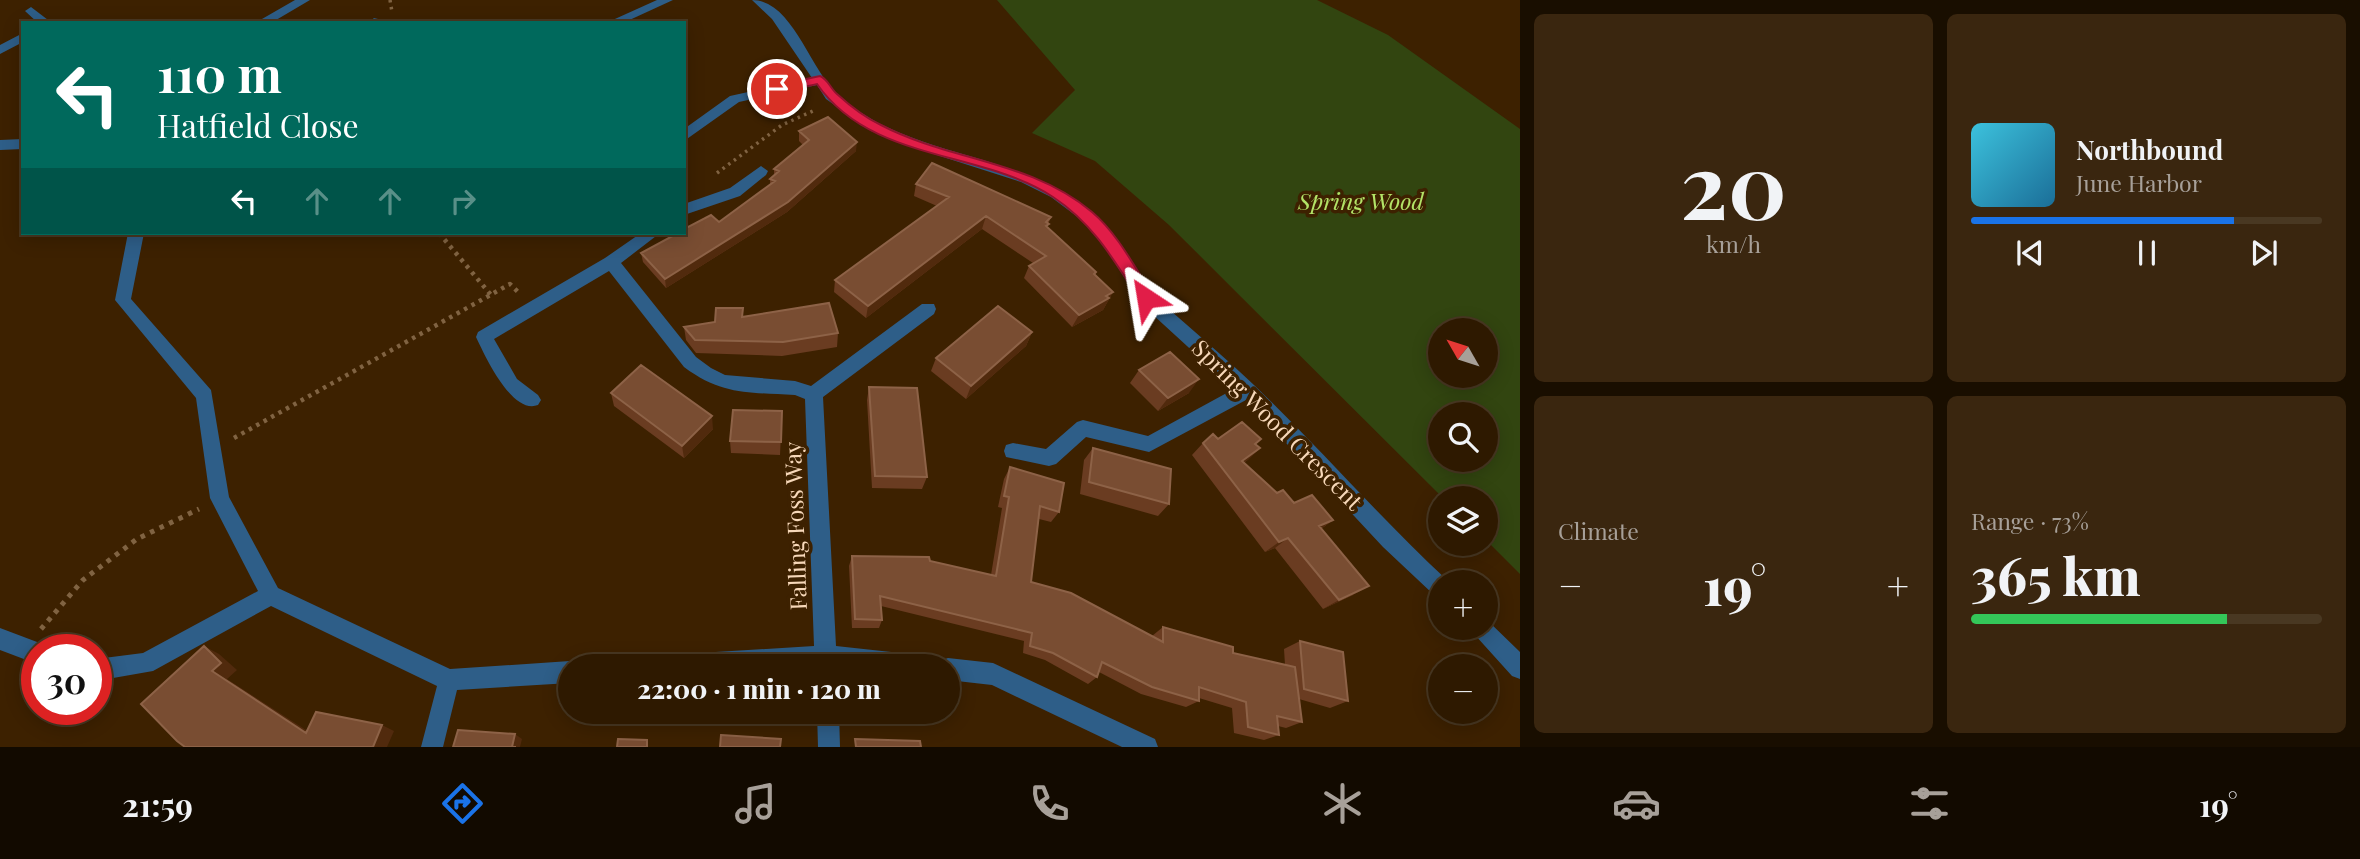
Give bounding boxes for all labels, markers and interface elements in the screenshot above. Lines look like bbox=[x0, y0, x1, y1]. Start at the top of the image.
text: 110 m bbox=[157, 40, 282, 105]
icon: left bbox=[42, 49, 133, 140]
pin bbox=[747, 59, 807, 119]
icon: arrive bbox=[758, 70, 796, 108]
text: Hatfield Close bbox=[157, 103, 359, 146]
text: 20 bbox=[1680, 122, 1787, 243]
text: Northbound bbox=[2076, 132, 2223, 167]
text: June Harbor bbox=[2076, 167, 2202, 198]
icon: left bbox=[225, 182, 263, 220]
icon: ahead bbox=[298, 182, 336, 220]
icon: ahead bbox=[371, 182, 409, 220]
icon: right bbox=[444, 182, 482, 220]
park label: Spring Wood bbox=[1297, 185, 1424, 216]
text: km/h bbox=[1706, 228, 1761, 259]
icon: previous bbox=[2011, 234, 2049, 272]
icon: pause bbox=[2128, 234, 2166, 272]
icon: next bbox=[2245, 234, 2283, 272]
position arrow bbox=[1109, 261, 1183, 335]
north arrow bbox=[1428, 318, 1498, 388]
map controls bbox=[1428, 318, 1498, 724]
street label: Spring Wood Crescent bbox=[1186, 332, 1371, 517]
button: search bbox=[1428, 402, 1498, 472]
street label: Falling Foss Way bbox=[776, 441, 813, 611]
button: layers bbox=[1428, 486, 1498, 556]
text: Range · 73% bbox=[1971, 505, 2089, 536]
text: Climate bbox=[1558, 515, 1639, 546]
text: 365 km bbox=[1971, 540, 2141, 609]
text: 19° bbox=[1703, 550, 1766, 619]
text: − bbox=[1558, 559, 1583, 610]
text: + bbox=[1887, 559, 1909, 610]
button: + bbox=[1428, 570, 1498, 640]
speed limit sign: 30 bbox=[21, 634, 112, 725]
button: − bbox=[1428, 654, 1498, 724]
text: 22:00 · 1 min · 120 m bbox=[637, 671, 881, 706]
icon: directions bbox=[438, 779, 487, 828]
icon: music bbox=[731, 779, 780, 828]
icon: phone bbox=[1025, 779, 1074, 828]
icon: climate bbox=[1318, 779, 1367, 828]
icon: car bbox=[1612, 779, 1661, 828]
icon: filters bbox=[1905, 779, 1954, 828]
text: 21:59 bbox=[122, 782, 193, 825]
text: 19° bbox=[2199, 782, 2238, 825]

